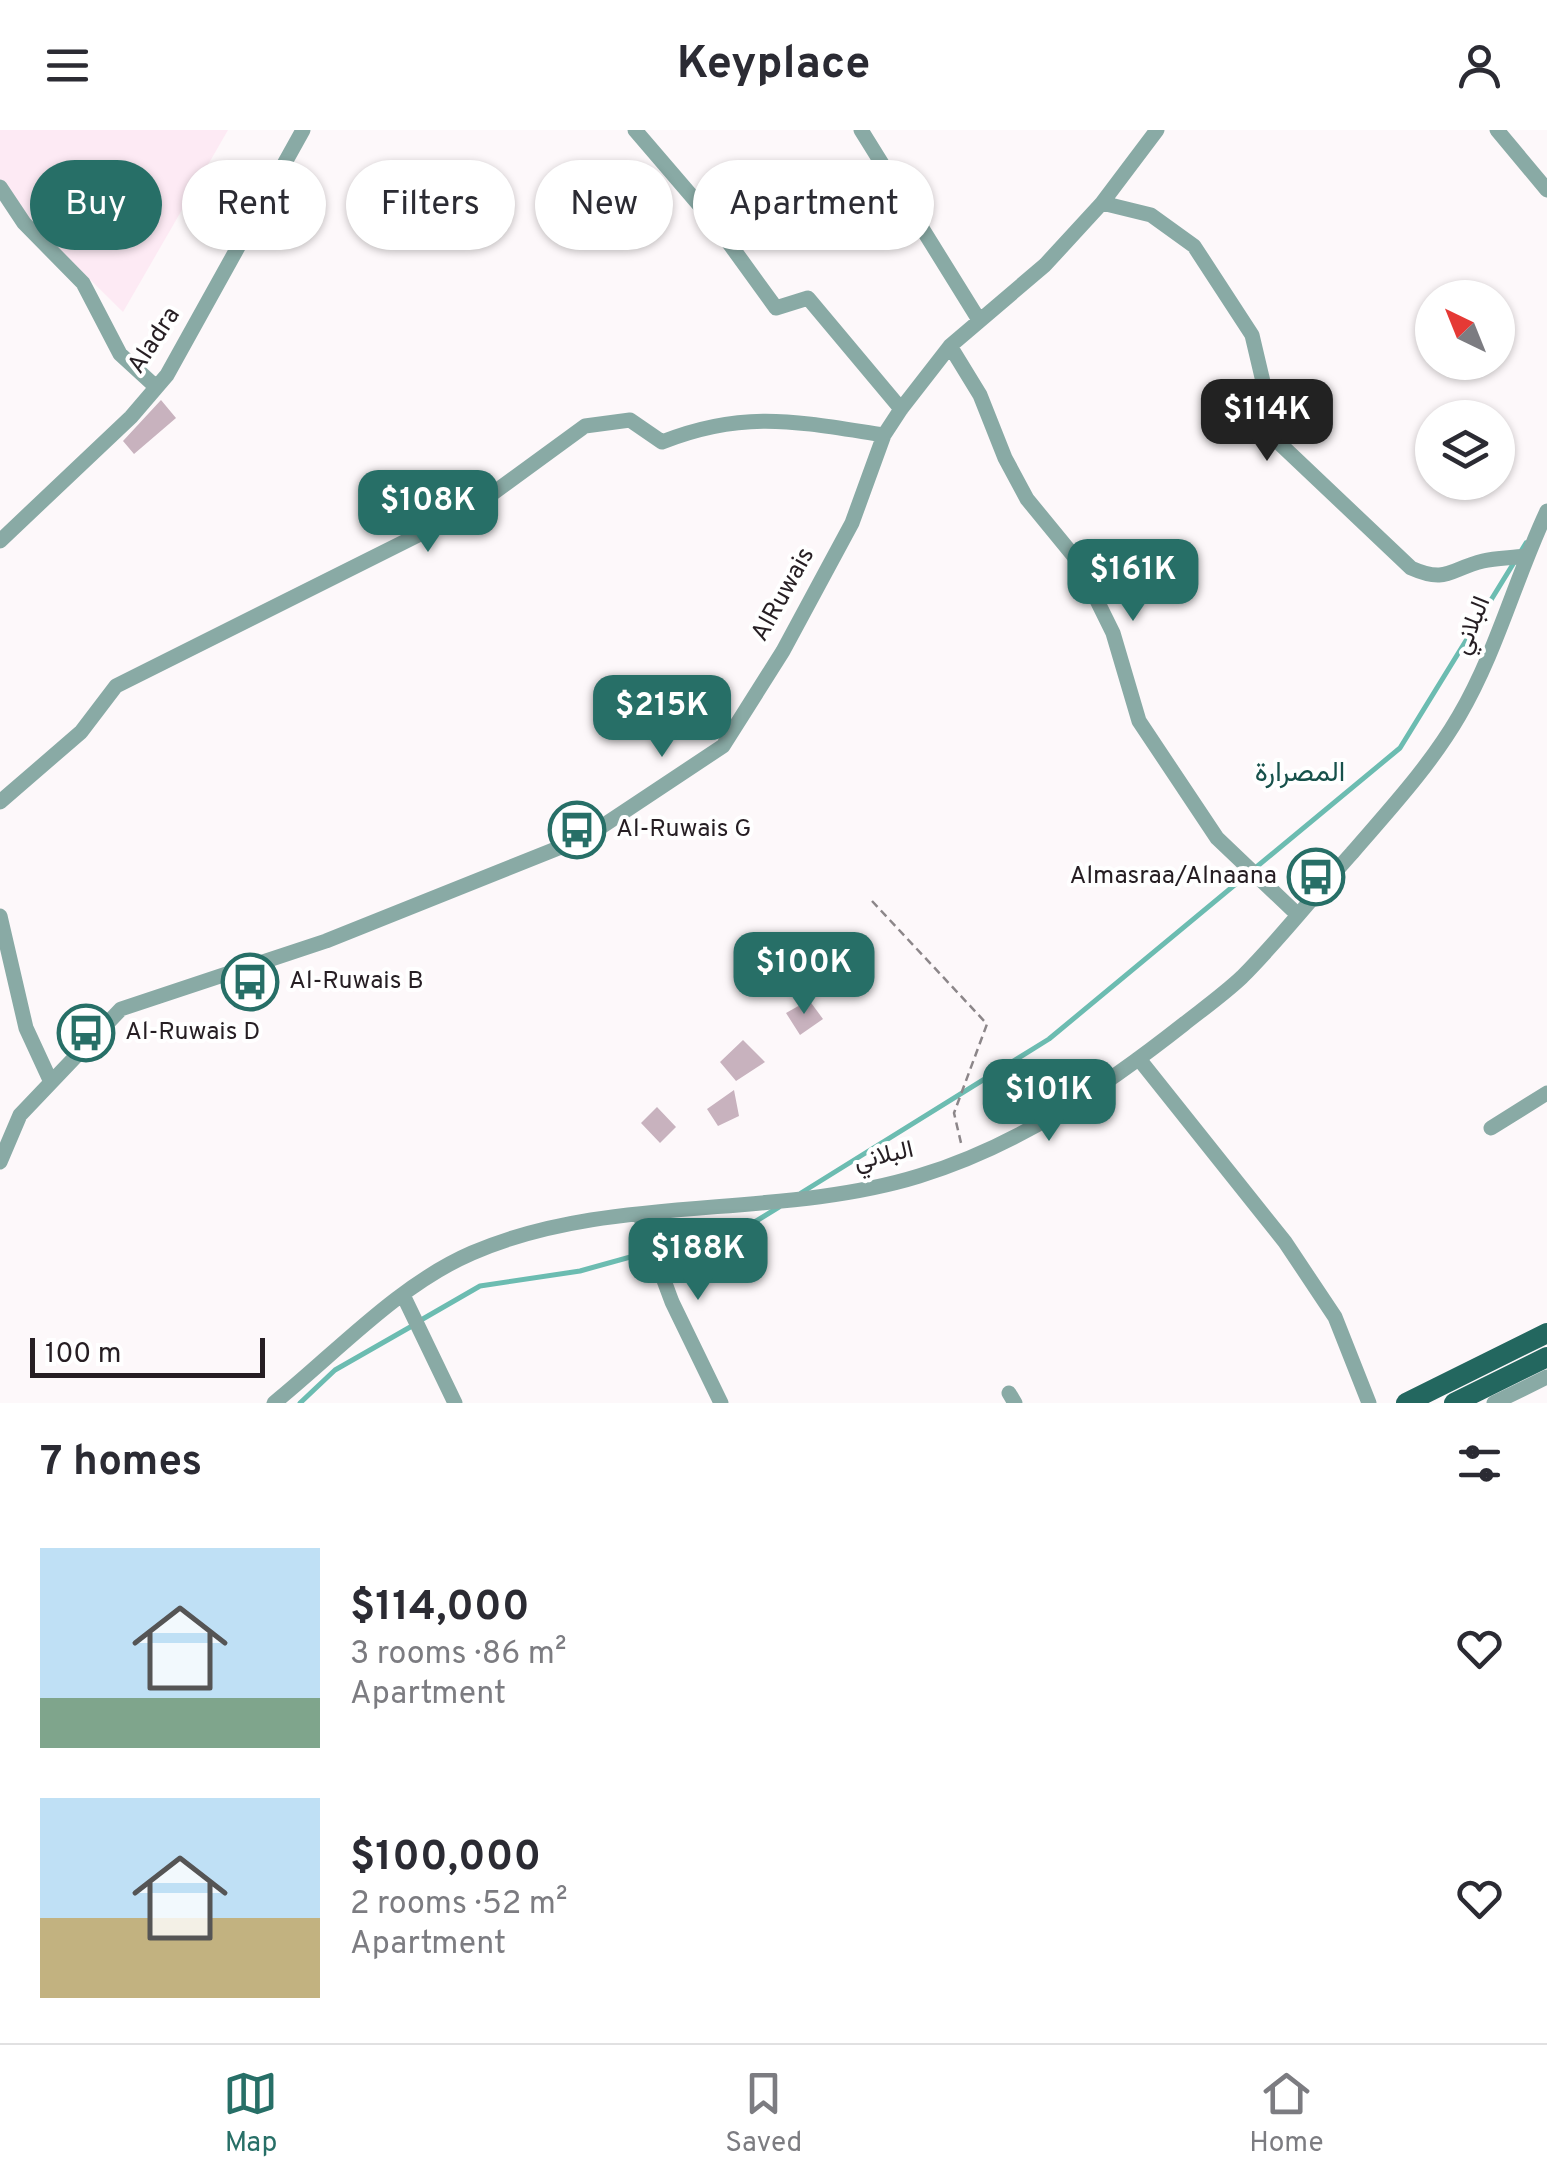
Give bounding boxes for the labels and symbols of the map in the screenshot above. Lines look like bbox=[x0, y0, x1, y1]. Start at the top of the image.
north arrow bbox=[1415, 280, 1515, 380]
street label: Aladra bbox=[122, 301, 188, 381]
pin: $114K bbox=[1197, 379, 1337, 464]
pin: $108K bbox=[358, 470, 498, 555]
pin: $161K bbox=[1063, 539, 1203, 624]
street label: AlRuwais bbox=[745, 542, 823, 648]
street label: البلاني bbox=[1447, 592, 1501, 661]
pin: $215K bbox=[592, 675, 732, 760]
district label: المصرارة bbox=[1255, 756, 1345, 792]
bus stop icon: Al-Ruwais G bbox=[547, 800, 607, 860]
place label: Al-Ruwais G bbox=[616, 814, 751, 846]
bus stop icon: Almasraa/Alnaana bbox=[1286, 847, 1346, 907]
place label: Almasraa/Alnaana bbox=[1070, 861, 1277, 893]
pin: $100K bbox=[734, 932, 874, 1017]
bus stop icon: Al-Ruwais B bbox=[220, 952, 280, 1012]
place label: Al-Ruwais B bbox=[289, 966, 424, 998]
bus stop icon: Al-Ruwais D bbox=[56, 1003, 116, 1063]
place label: Al-Ruwais D bbox=[125, 1017, 260, 1049]
pin: $101K bbox=[979, 1059, 1119, 1144]
street label: البلاني bbox=[851, 1135, 917, 1181]
pin: $188K bbox=[628, 1218, 768, 1303]
scale bar bbox=[30, 1333, 265, 1378]

